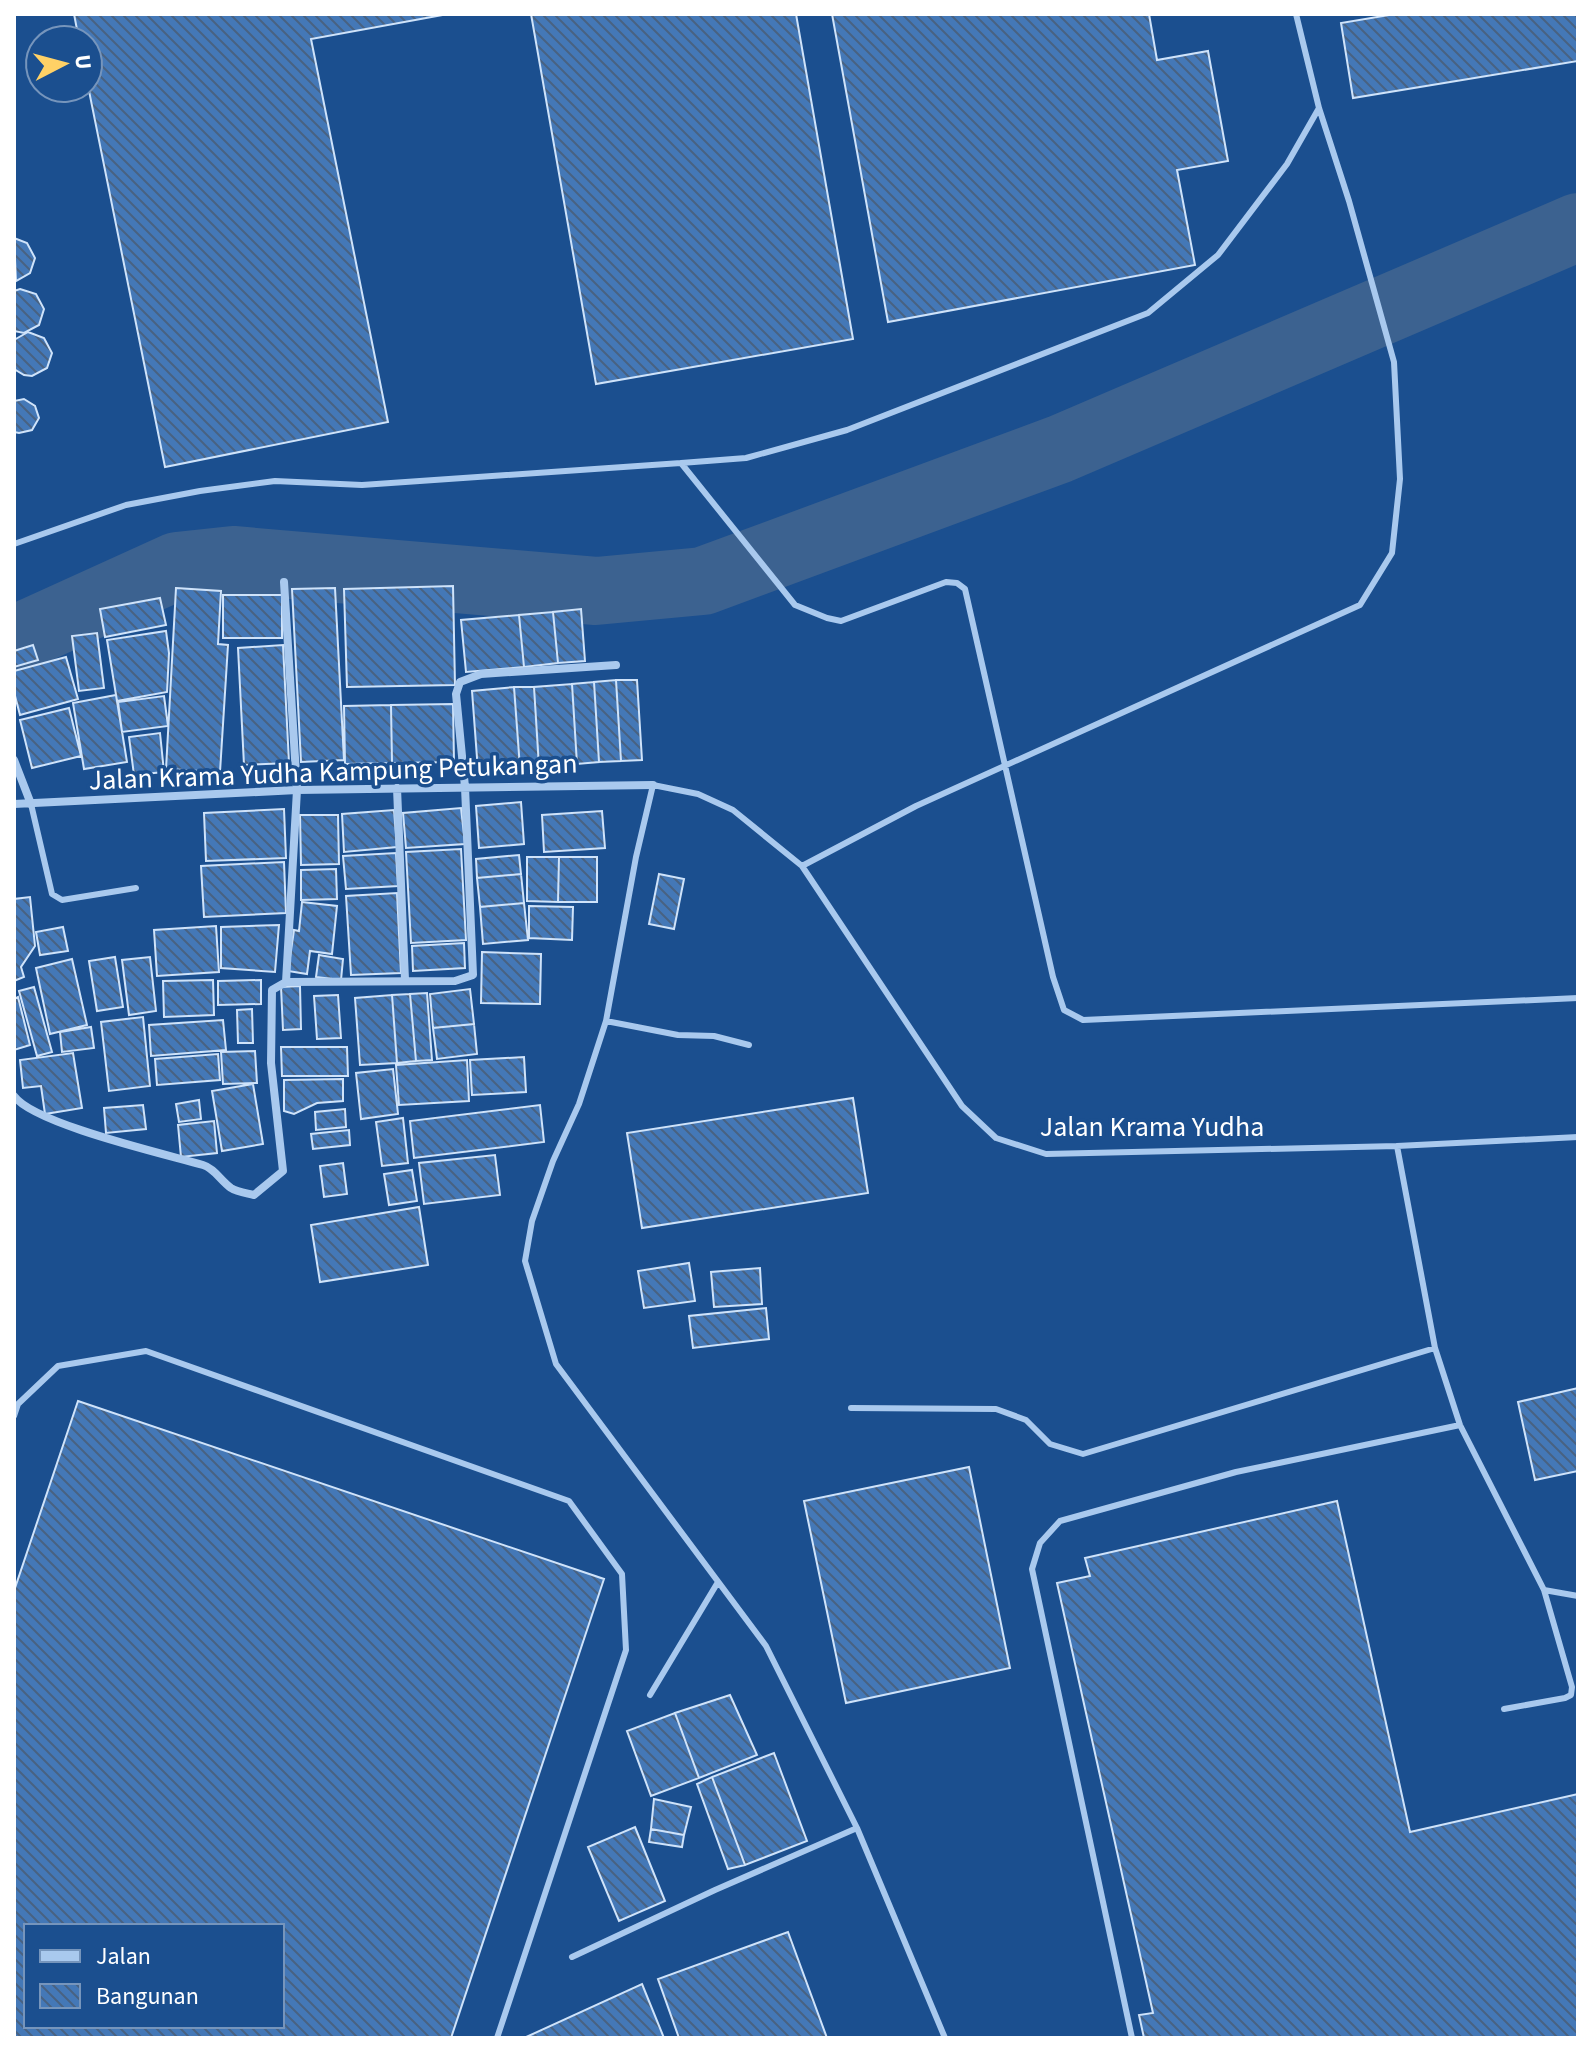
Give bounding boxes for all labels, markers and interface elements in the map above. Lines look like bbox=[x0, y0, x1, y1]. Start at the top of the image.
north arrow bbox=[24, 24, 104, 104]
text: U bbox=[66, 53, 100, 71]
street label: Jalan Krama Yudha Kampung Petukangan bbox=[88, 743, 578, 801]
street label: Jalan Krama Yudha bbox=[1040, 1107, 1264, 1147]
legend bbox=[24, 1924, 284, 2028]
text: Jalan bbox=[96, 1939, 151, 1974]
text: Bangunan bbox=[96, 1979, 199, 2014]

